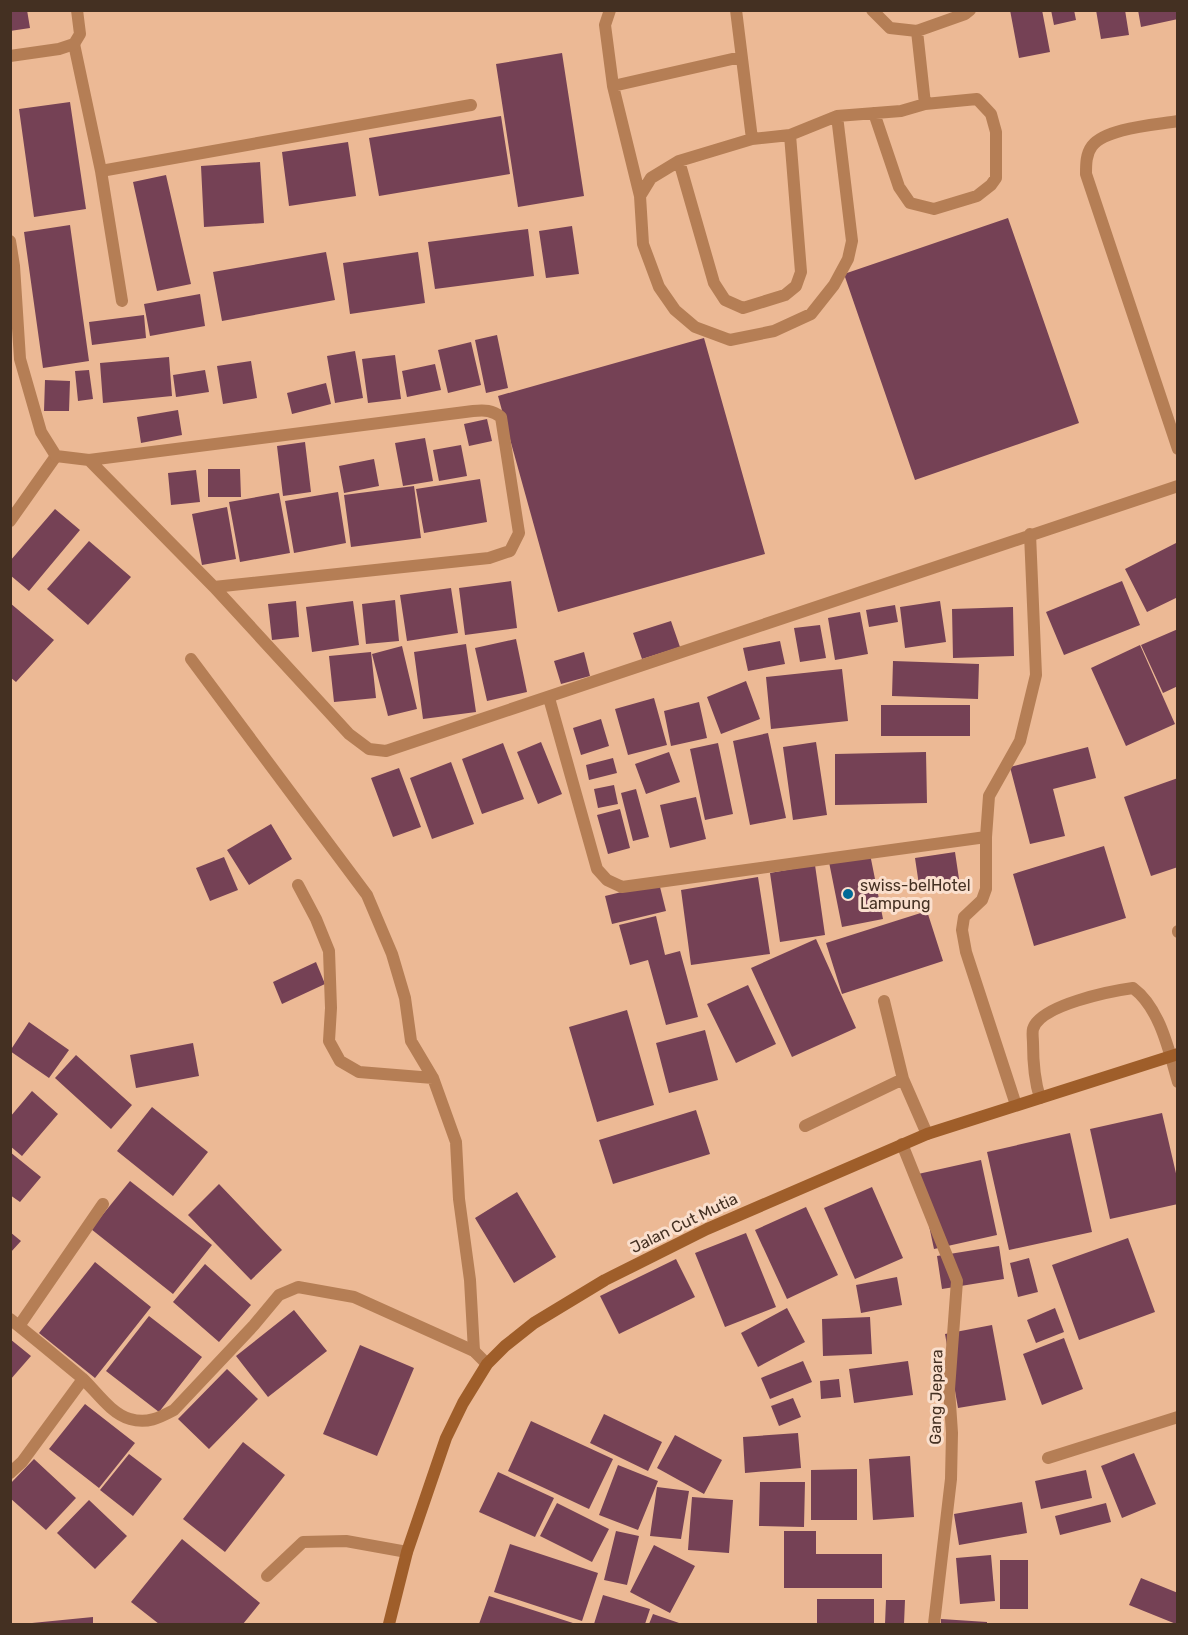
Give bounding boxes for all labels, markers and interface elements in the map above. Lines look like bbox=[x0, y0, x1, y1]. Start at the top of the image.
place label: swiss-belHotel Lampung bbox=[860, 876, 971, 913]
marker: swiss-belHotel Lampung bbox=[841, 887, 855, 901]
street label: Jalan Cut Mutia bbox=[627, 1189, 741, 1257]
street label: Gang Jepara bbox=[926, 1349, 946, 1445]

